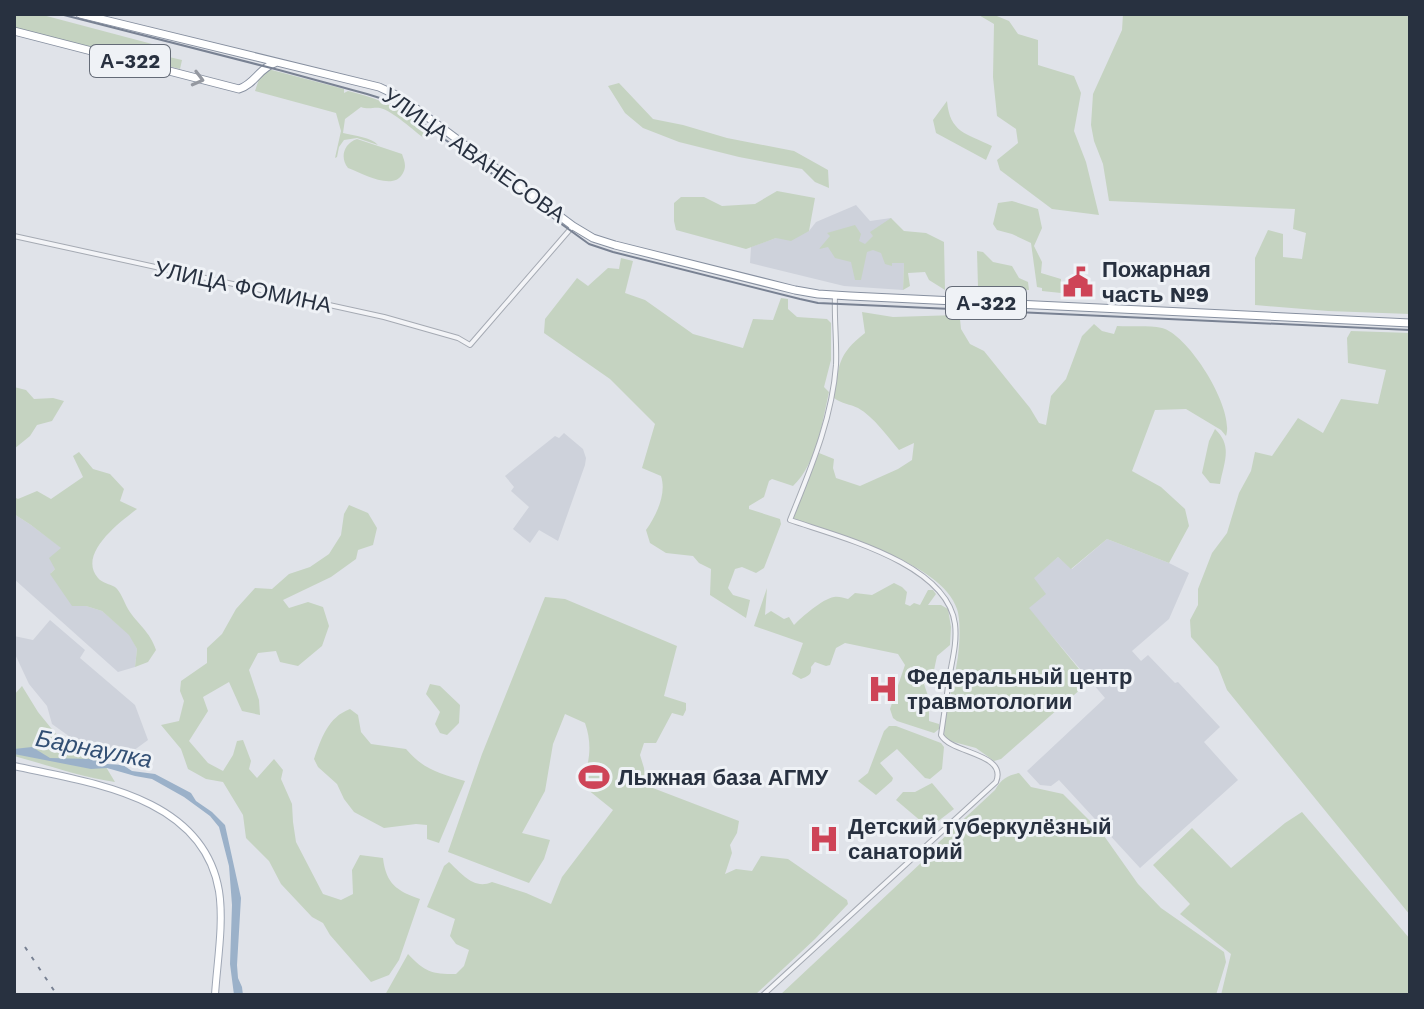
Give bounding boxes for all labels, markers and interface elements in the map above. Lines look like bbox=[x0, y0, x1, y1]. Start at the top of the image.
road number: А-322 bbox=[90, 45, 170, 77]
one-way arrow bbox=[190, 70, 204, 87]
street label: УЛИЦА АВАНЕСОВА bbox=[378, 83, 570, 228]
street label: УЛИЦА ФОМИНА bbox=[152, 256, 334, 318]
place label: Пожарная часть №9 bbox=[1102, 257, 1211, 307]
public building icon: Пожарная часть №9 bbox=[1061, 265, 1095, 299]
road number: А-322 bbox=[946, 287, 1026, 319]
place label: Федеральный центр травмотологии bbox=[907, 664, 1133, 714]
hospital icon: Федеральный центр травмотологии bbox=[866, 672, 900, 706]
water label: Барнаулка bbox=[33, 724, 155, 774]
sports icon: Лыжная база АГМУ bbox=[577, 760, 611, 794]
place label: Лыжная база АГМУ bbox=[618, 765, 828, 790]
place label: Детский туберкулёзный санаторий bbox=[848, 814, 1111, 864]
hospital icon: Детский туберкулёзный санаторий bbox=[807, 822, 841, 856]

